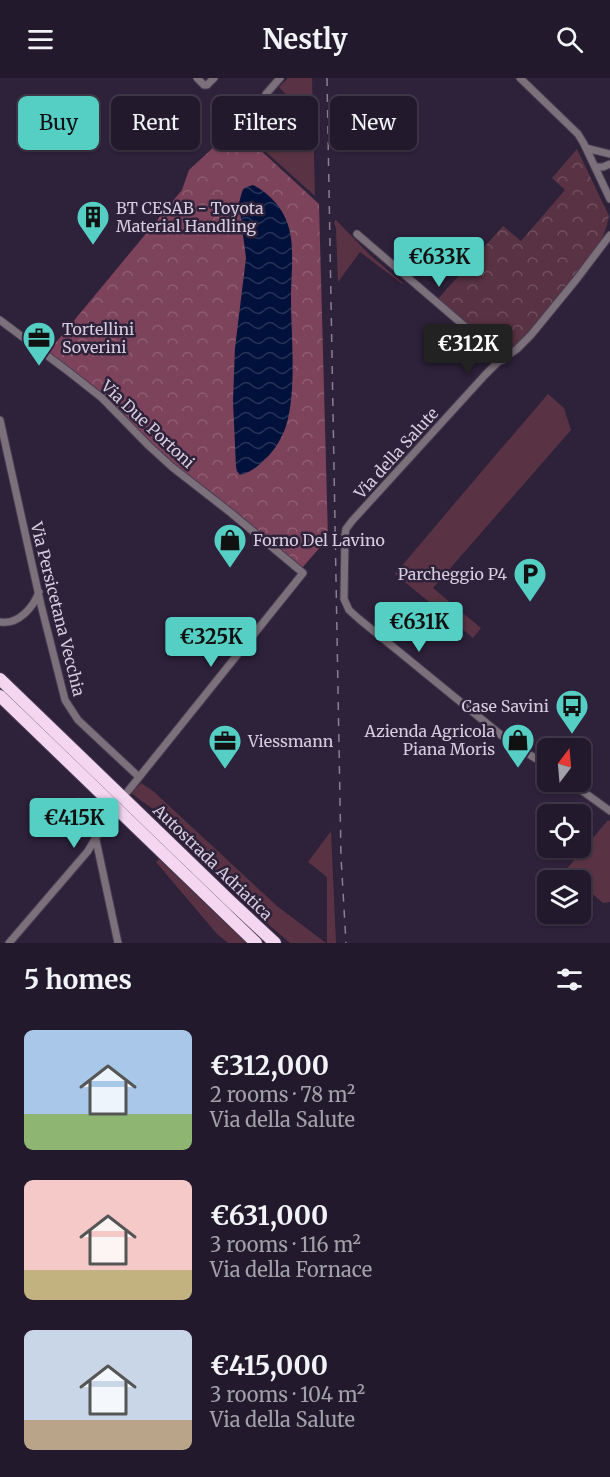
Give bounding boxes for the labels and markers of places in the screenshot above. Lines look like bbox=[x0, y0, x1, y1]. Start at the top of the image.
place label: BT CESAB - Toyota Material Handling bbox=[116, 198, 264, 236]
building icon: BT CESAB - Toyota Material Handling bbox=[75, 199, 111, 246]
pin: €633K bbox=[397, 237, 481, 288]
place label: Tortellini Soverini bbox=[62, 319, 134, 357]
office icon: Tortellini Soverini bbox=[21, 320, 57, 367]
pin: €312K bbox=[426, 324, 510, 375]
shop icon: Forno Del Lavino bbox=[212, 522, 248, 569]
place label: Forno Del Lavino bbox=[253, 530, 385, 550]
parking icon: Parcheggio P4 bbox=[512, 556, 548, 603]
place label: Parcheggio P4 bbox=[398, 564, 507, 584]
pin: €631K bbox=[377, 602, 461, 653]
pin: €325K bbox=[169, 617, 253, 668]
bus stop icon: Case Savini bbox=[554, 688, 590, 735]
place label: Case Savini bbox=[462, 696, 549, 716]
place label: Azienda Agricola Piana Moris bbox=[364, 721, 495, 759]
shop icon: Azienda Agricola Piana Moris bbox=[500, 722, 536, 769]
office icon: Viessmann bbox=[207, 723, 243, 770]
place label: Viessmann bbox=[247, 731, 334, 751]
pin: €415K bbox=[32, 798, 116, 849]

